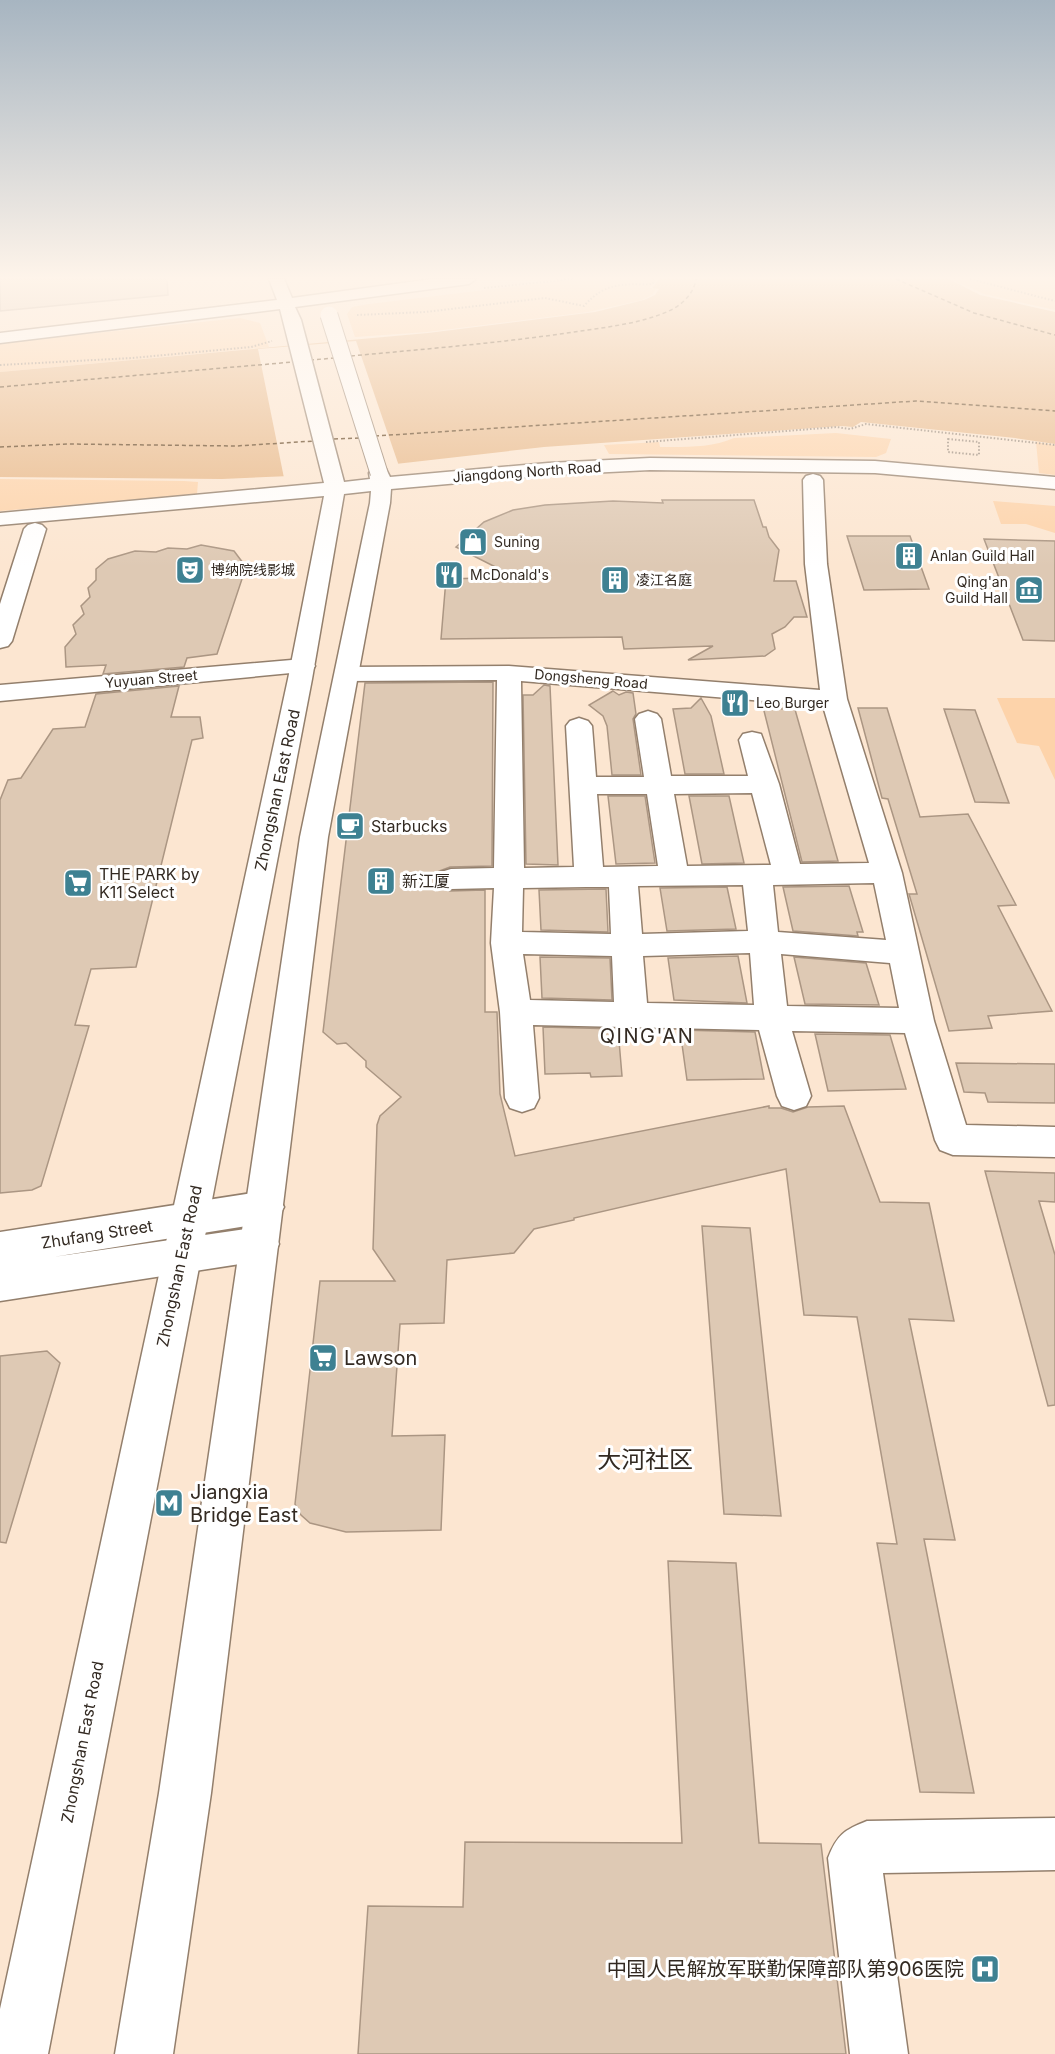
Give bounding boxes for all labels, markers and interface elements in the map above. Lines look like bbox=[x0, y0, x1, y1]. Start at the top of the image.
street label: Jiangdong North Road bbox=[452, 458, 602, 485]
shop icon: Suning bbox=[457, 526, 489, 558]
place label: Suning bbox=[494, 533, 540, 550]
building icon: Anlan Guild Hall bbox=[893, 540, 925, 572]
place label: Anlan Guild Hall bbox=[930, 547, 1034, 564]
theatre icon: 博纳院线影城 bbox=[174, 554, 206, 586]
restaurant icon: McDonald's bbox=[433, 559, 465, 591]
place label: 博纳院线影城 bbox=[211, 561, 295, 578]
building icon: 凌江名庭 bbox=[599, 564, 631, 596]
place label: McDonald's bbox=[470, 566, 549, 583]
place label: 凌江名庭 bbox=[636, 571, 692, 588]
place label: Qing'an Guild Hall bbox=[945, 573, 1008, 606]
museum icon: Qing'an Guild Hall bbox=[1013, 574, 1045, 606]
street label: Dongsheng Road bbox=[534, 665, 648, 692]
street label: Yuyuan Street bbox=[104, 666, 198, 691]
restaurant icon: Leo Burger bbox=[719, 687, 751, 719]
place label: Leo Burger bbox=[756, 694, 829, 711]
street label: Zhongshan East Road bbox=[250, 707, 304, 873]
cafe icon: Starbucks bbox=[334, 810, 366, 842]
place label: Starbucks bbox=[371, 816, 447, 836]
place label: THE PARK by K11 Select bbox=[99, 864, 199, 902]
building icon: 新江厦 bbox=[365, 865, 397, 897]
supermarket icon: THE PARK by K11 Select bbox=[62, 867, 94, 899]
place label: 新江厦 bbox=[402, 871, 450, 891]
district label: QING'AN bbox=[600, 1024, 694, 1048]
street label: Zhongshan East Road bbox=[152, 1183, 206, 1349]
street label: Zhufang Street bbox=[40, 1215, 154, 1253]
supermarket icon: Lawson bbox=[307, 1342, 339, 1374]
place label: Lawson bbox=[344, 1346, 417, 1370]
district label: 大河社区 bbox=[597, 1445, 693, 1474]
place label: Jiangxia Bridge East bbox=[190, 1480, 298, 1527]
metro station icon: Jiangxia Bridge East bbox=[153, 1487, 185, 1519]
street label: Zhongshan East Road bbox=[56, 1659, 108, 1825]
hospital icon: 中国人民解放军联勤保障部队第906医院 bbox=[969, 1953, 1001, 1985]
place label: 中国人民解放军联勤保障部队第906医院 bbox=[607, 1957, 964, 1981]

